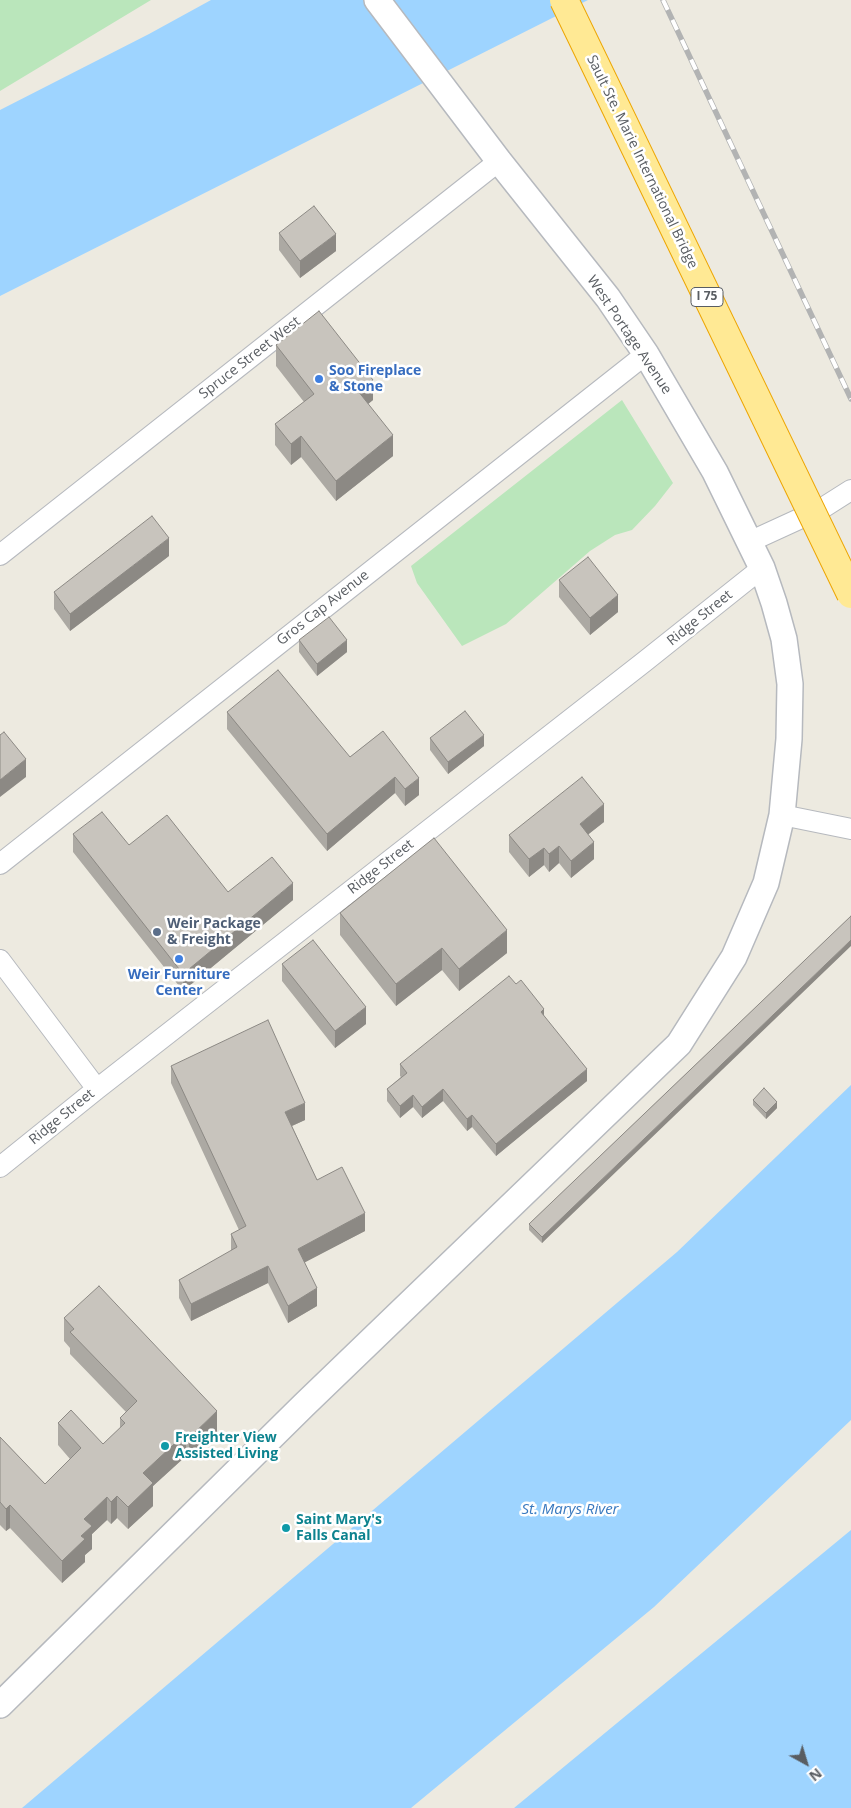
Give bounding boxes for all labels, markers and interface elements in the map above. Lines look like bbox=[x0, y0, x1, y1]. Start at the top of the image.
street label: Sault Ste. Marie International Bridge bbox=[583, 53, 701, 271]
street label: West Portage Avenue bbox=[583, 273, 675, 397]
road number: I 75 bbox=[691, 288, 723, 306]
street label: Spruce Street West bbox=[196, 313, 304, 403]
place label: Soo Fireplace & Stone bbox=[329, 363, 421, 396]
marker: Soo Fireplace & Stone bbox=[313, 373, 325, 385]
street label: Gros Cap Avenue bbox=[274, 567, 372, 649]
street label: Ridge Street bbox=[664, 587, 736, 649]
street label: Ridge Street bbox=[345, 836, 417, 898]
place label: Weir Package & Freight bbox=[167, 916, 261, 949]
marker: Weir Package & Freight bbox=[151, 926, 163, 938]
marker: Weir Furniture Center bbox=[173, 953, 185, 965]
place label: Weir Furniture Center bbox=[128, 967, 230, 1000]
street label: Ridge Street bbox=[26, 1086, 98, 1148]
place label: Freighter View Assisted Living bbox=[175, 1430, 278, 1462]
marker: Freighter View Assisted Living bbox=[159, 1440, 171, 1452]
water label: St. Marys River bbox=[521, 1501, 619, 1519]
place label: Saint Mary's Falls Canal bbox=[296, 1512, 382, 1544]
marker: Saint Mary's Falls Canal bbox=[280, 1522, 292, 1534]
north arrow bbox=[781, 1738, 831, 1788]
text: N bbox=[805, 1764, 826, 1786]

